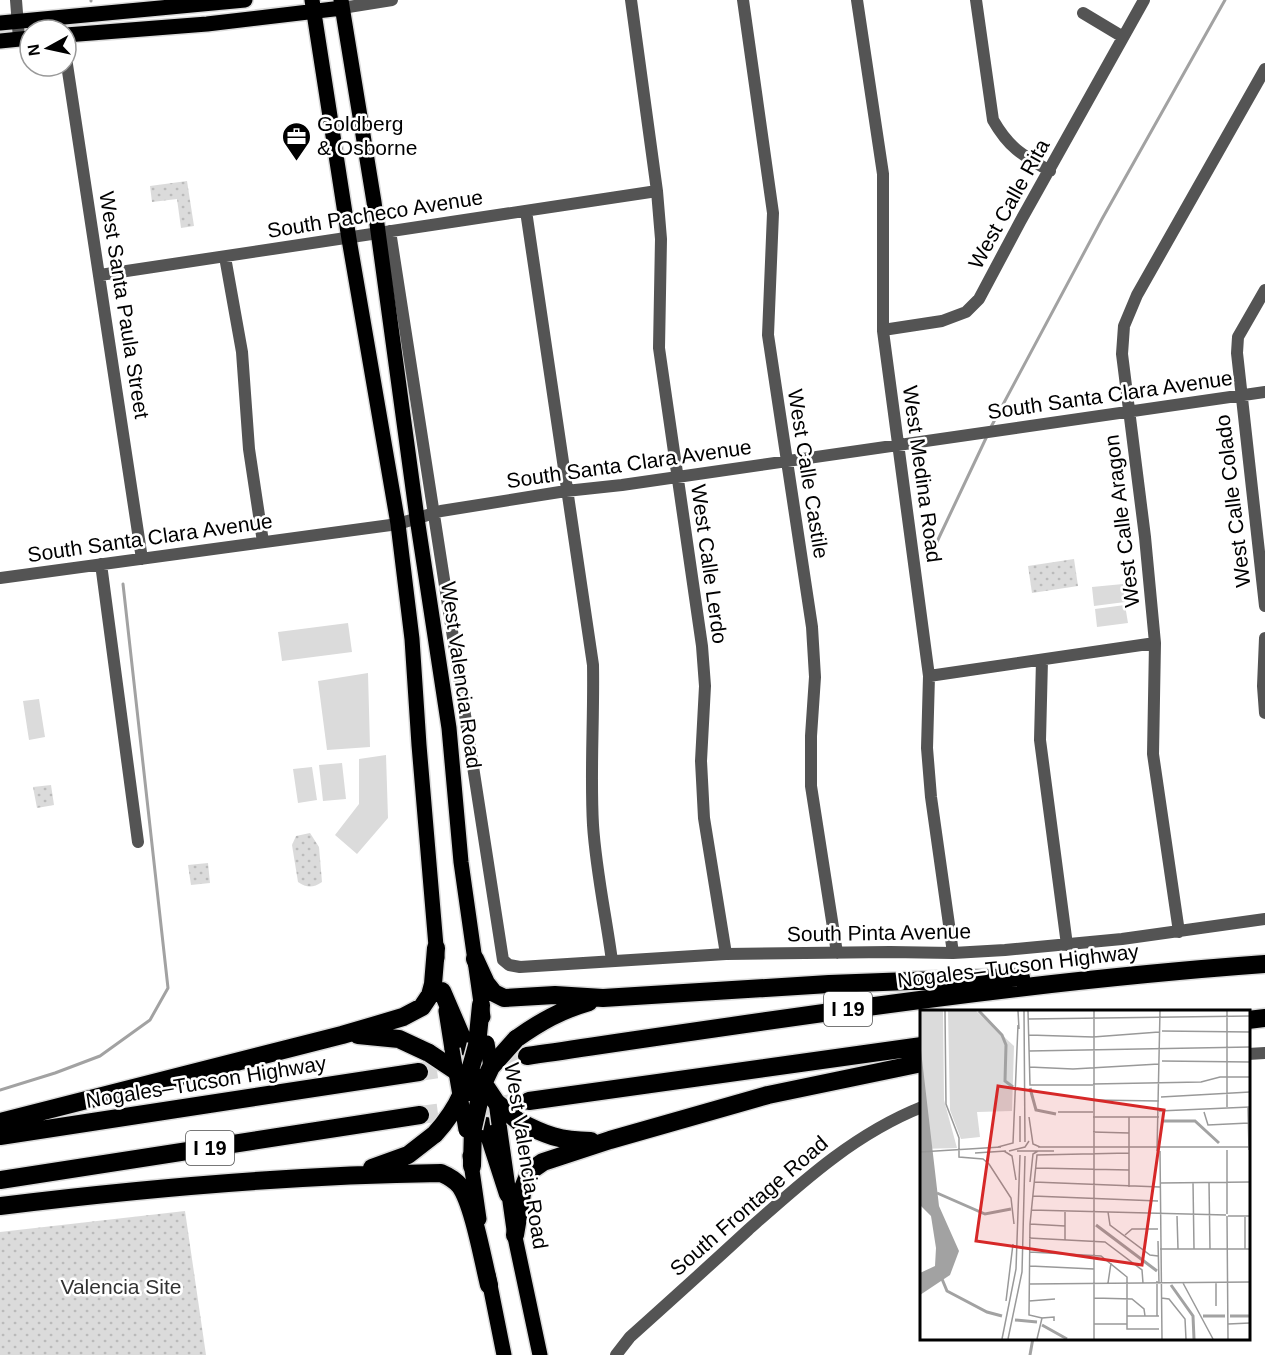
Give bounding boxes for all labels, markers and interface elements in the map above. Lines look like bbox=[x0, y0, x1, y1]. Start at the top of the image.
north arrow bbox=[18, 18, 78, 78]
text: N bbox=[24, 43, 43, 57]
place label: Goldberg & Osborne bbox=[317, 112, 417, 159]
office icon: Goldberg & Osborne bbox=[280, 120, 312, 162]
street label: West Calle Rita bbox=[964, 135, 1054, 272]
street label: South Pacheco Avenue bbox=[265, 185, 484, 242]
street label: West Santa Paula Street bbox=[95, 190, 154, 420]
street label: South Santa Clara Avenue bbox=[986, 366, 1234, 423]
street label: West Medina Road bbox=[899, 384, 946, 564]
street label: West Calle Castile bbox=[784, 388, 833, 560]
street label: West Calle Colado bbox=[1211, 414, 1254, 589]
street label: West Calle Aragon bbox=[1100, 434, 1143, 609]
street label: South Santa Clara Avenue bbox=[505, 435, 753, 492]
street label: West Calle Lerdo bbox=[687, 483, 732, 645]
street label: South Santa Clara Avenue bbox=[26, 509, 274, 566]
street label: West Valencia Road bbox=[437, 580, 486, 770]
street label: South Pinta Avenue bbox=[787, 919, 971, 946]
street label: Nogales–Tucson Highway bbox=[896, 939, 1141, 992]
road number: I 19 bbox=[824, 992, 872, 1026]
inset map bbox=[920, 1010, 1250, 1340]
street label: Nogales–Tucson Highway bbox=[84, 1051, 328, 1112]
street label: West Valencia Road bbox=[500, 1061, 553, 1251]
road number: I 19 bbox=[186, 1131, 234, 1165]
street label: South Frontage Road bbox=[665, 1131, 832, 1280]
park label: Valencia Site bbox=[60, 1275, 182, 1298]

